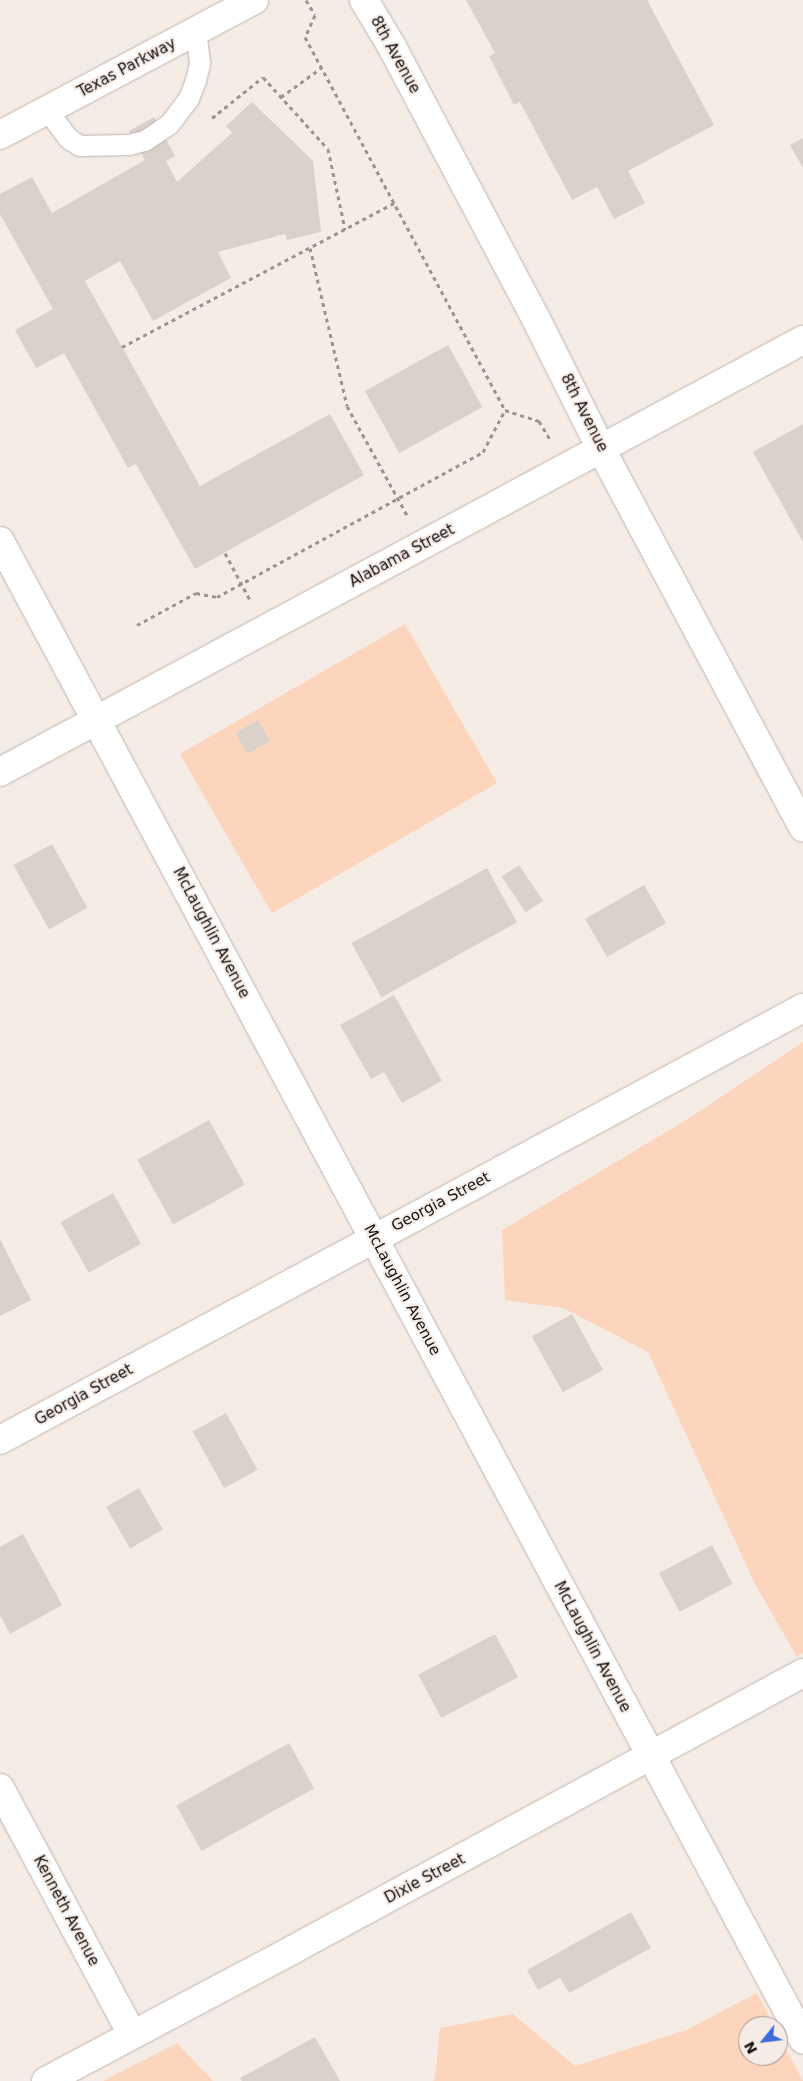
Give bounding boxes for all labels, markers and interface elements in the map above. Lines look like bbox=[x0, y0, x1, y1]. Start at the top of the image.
street label: 8th Avenue bbox=[366, 13, 424, 97]
street label: Texas Parkway bbox=[75, 34, 179, 102]
street label: 8th Avenue bbox=[557, 371, 611, 455]
street label: Alabama Street bbox=[346, 521, 458, 591]
street label: McLaughlin Avenue bbox=[169, 864, 253, 1002]
street label: Georgia Street bbox=[389, 1168, 493, 1236]
street label: McLaughlin Avenue bbox=[360, 1221, 444, 1359]
street label: Georgia Street bbox=[32, 1361, 136, 1429]
street label: McLaughlin Avenue bbox=[550, 1578, 634, 1716]
street label: Dixie Street bbox=[382, 1850, 468, 1908]
street label: Kenneth Avenue bbox=[29, 1853, 103, 1969]
north arrow bbox=[738, 2016, 788, 2066]
text: N bbox=[741, 2039, 761, 2057]

